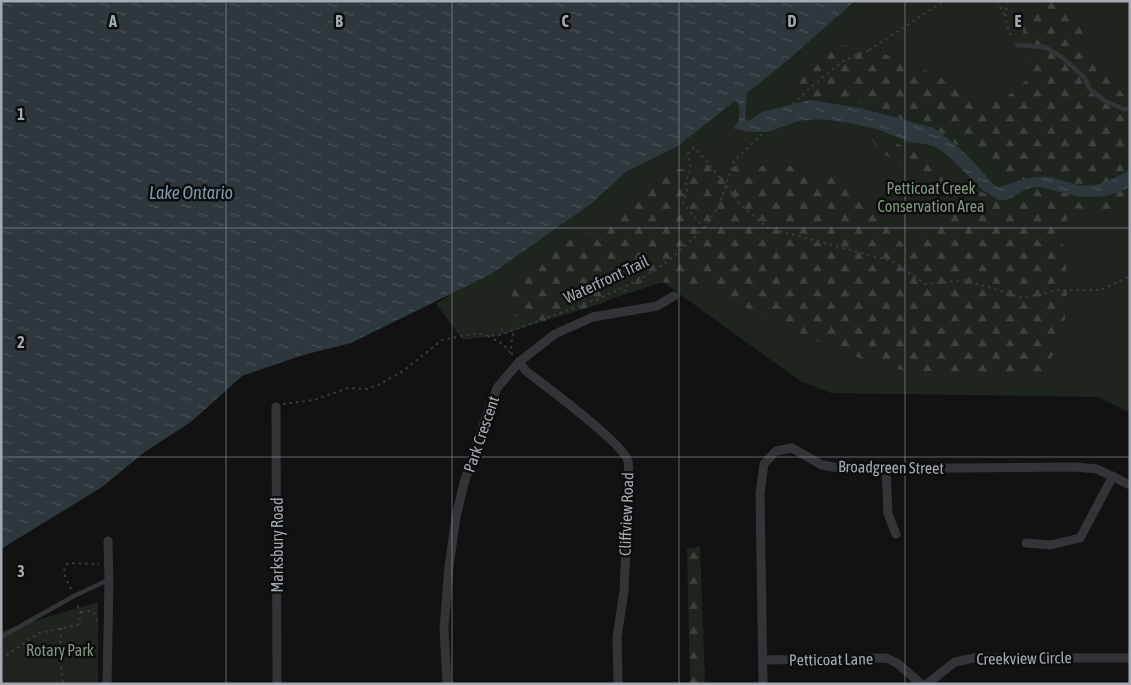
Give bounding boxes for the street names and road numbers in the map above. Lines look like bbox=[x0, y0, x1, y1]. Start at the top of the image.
street label: Waterfront Trail bbox=[561, 251, 652, 307]
street label: Park Crescent bbox=[460, 393, 503, 474]
street label: Broadgreen Street bbox=[838, 457, 945, 478]
street label: Cliffview Road bbox=[616, 472, 636, 556]
street label: Marksbury Road bbox=[268, 498, 287, 592]
street label: Creekview Circle bbox=[976, 648, 1072, 668]
street label: Petticoat Lane bbox=[789, 649, 873, 669]

